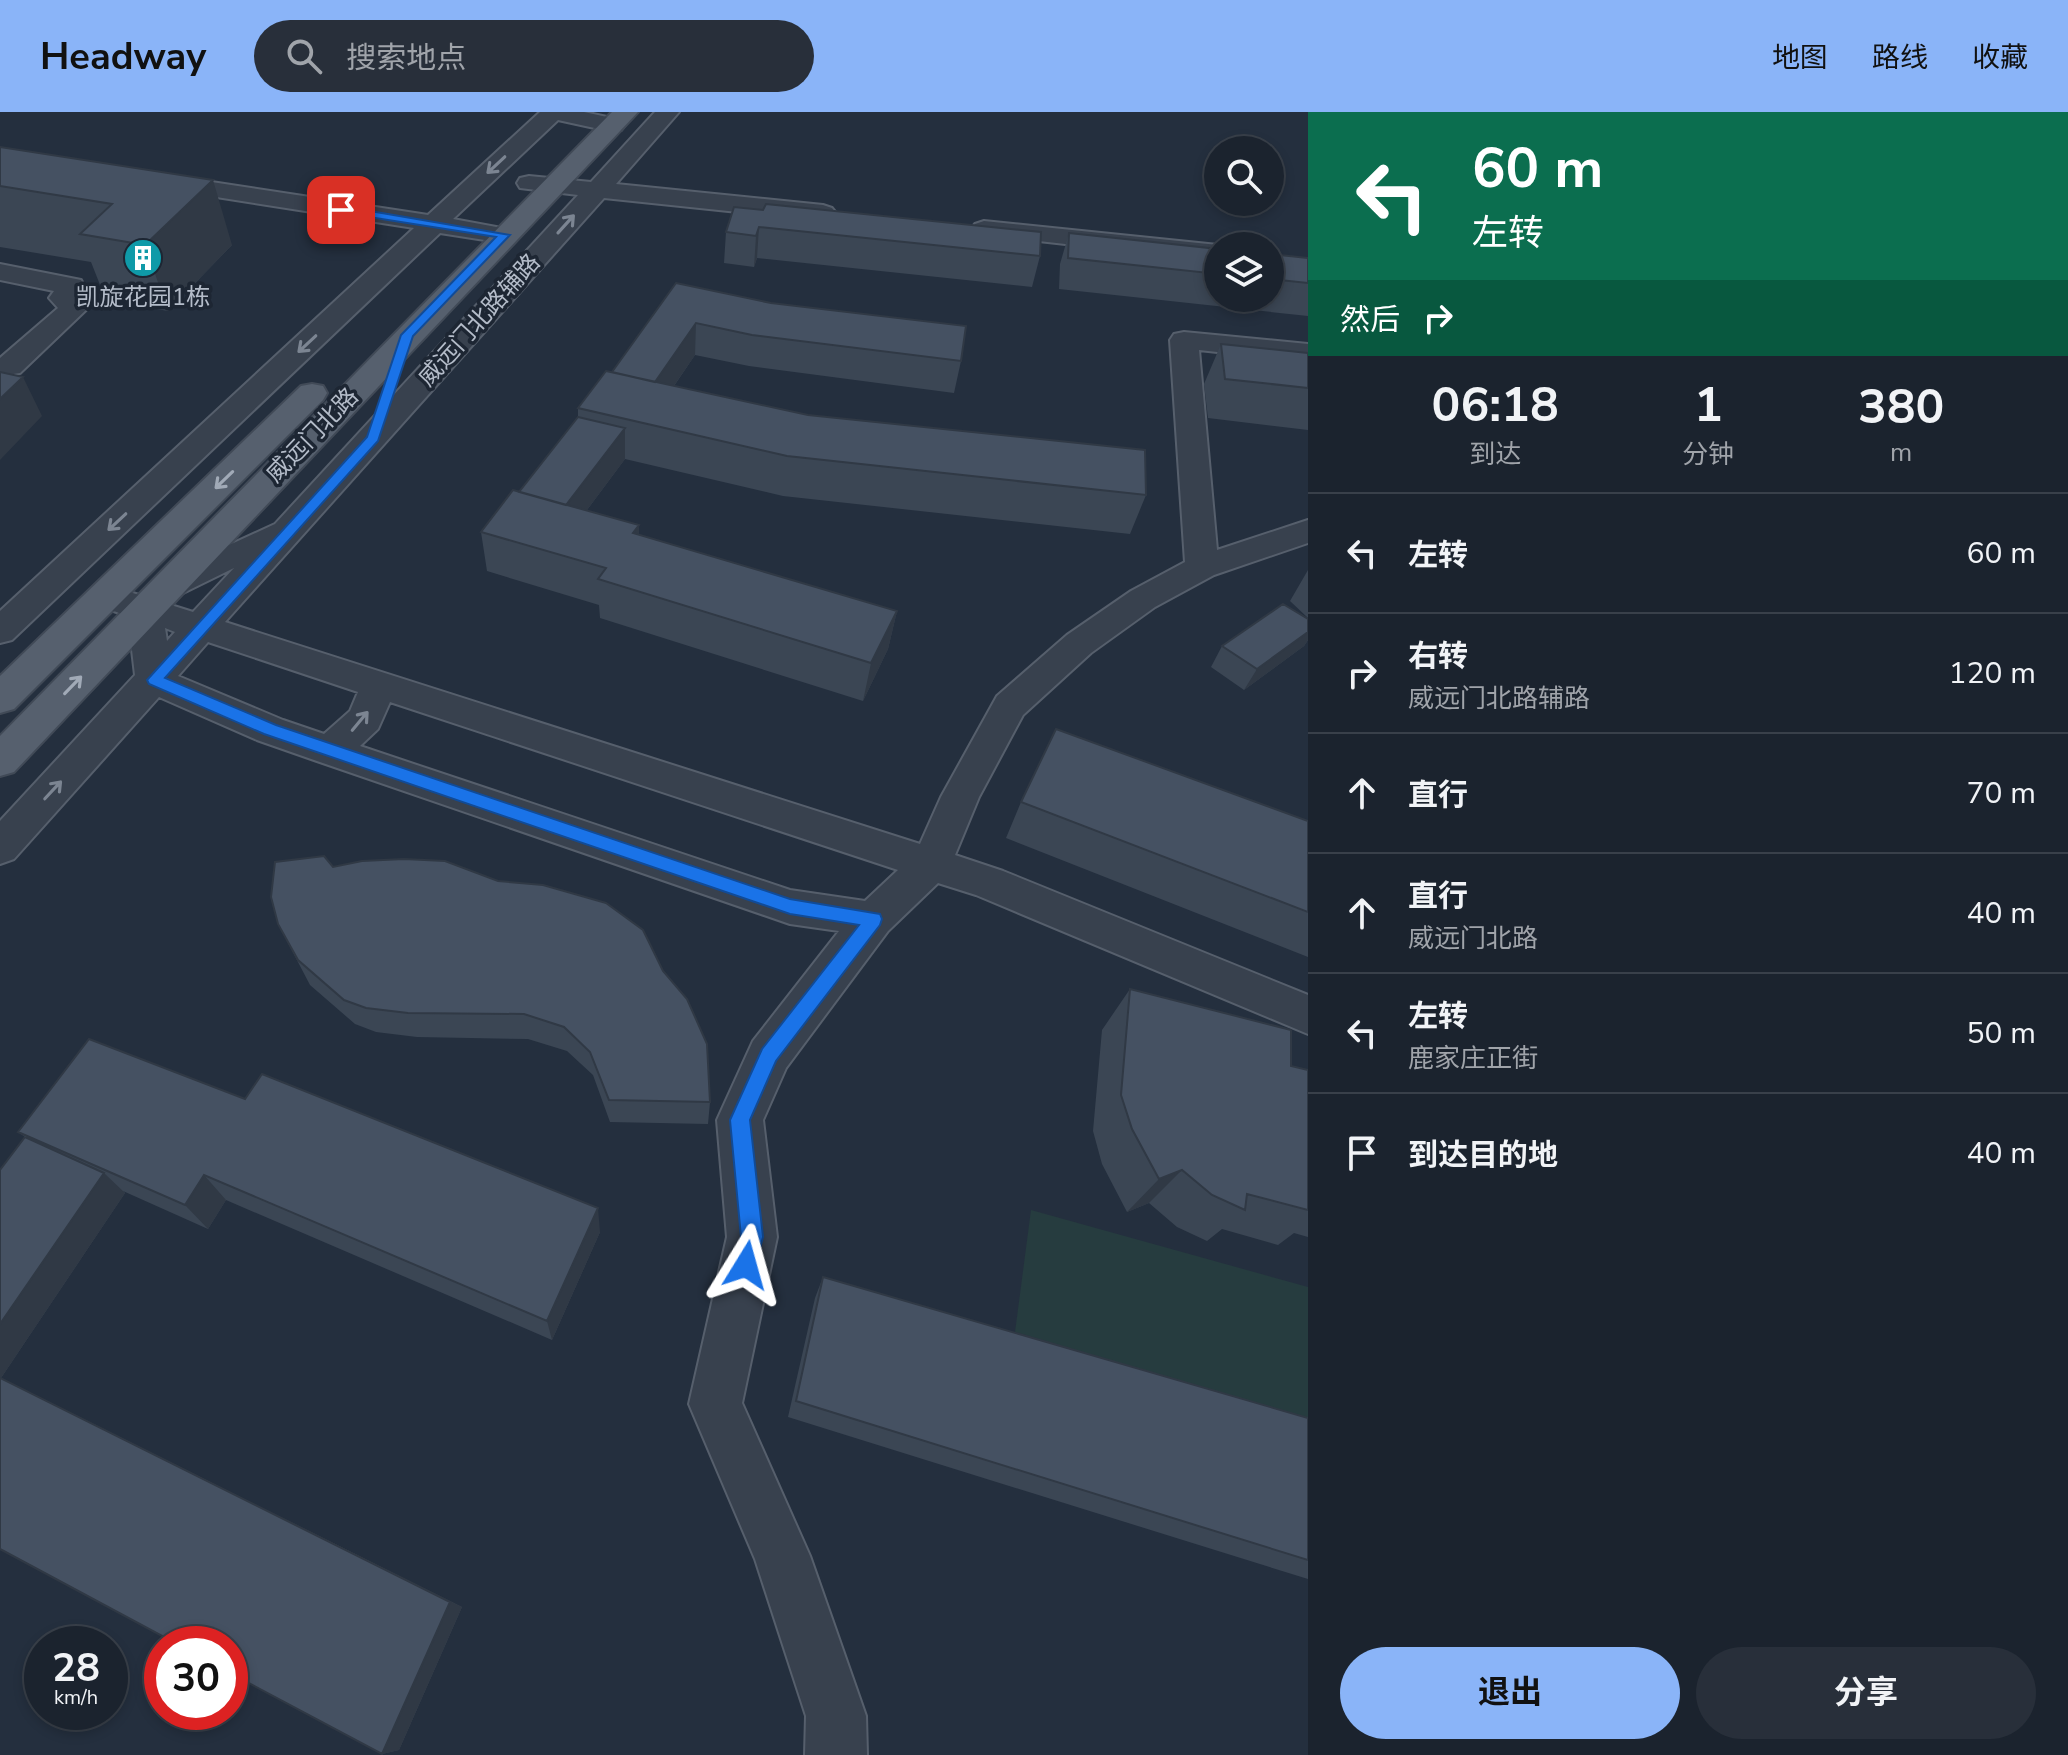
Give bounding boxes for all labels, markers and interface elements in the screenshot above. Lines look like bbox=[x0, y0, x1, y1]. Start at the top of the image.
search box bbox=[254, 20, 814, 92]
text: Headway bbox=[40, 31, 206, 82]
icon: search bbox=[282, 34, 326, 78]
text: 搜索地点 bbox=[346, 38, 466, 79]
text: 地图 bbox=[1772, 39, 1828, 77]
text: 路线 bbox=[1872, 39, 1928, 77]
text: 收藏 bbox=[1972, 39, 2028, 77]
text: 60 m bbox=[1472, 130, 1603, 207]
map controls bbox=[1204, 136, 1284, 312]
button: search bbox=[1204, 136, 1284, 216]
icon: left bbox=[1340, 144, 1444, 248]
one-way arrow bbox=[486, 156, 506, 175]
pin bbox=[307, 176, 375, 244]
icon: arrive bbox=[319, 188, 363, 232]
text: 左转 bbox=[1472, 209, 1544, 258]
one-way arrow bbox=[557, 215, 575, 235]
button: layers bbox=[1204, 232, 1284, 312]
building icon: 凯旋花园1栋 bbox=[122, 237, 164, 279]
street label: 威远门北路辅路 bbox=[411, 247, 547, 393]
place label: 凯旋花园1栋 bbox=[76, 281, 210, 313]
icon: right bbox=[1416, 296, 1460, 340]
text: 然后 bbox=[1340, 300, 1400, 341]
one-way arrow bbox=[297, 334, 317, 353]
text: 06:18 bbox=[1432, 372, 1559, 438]
text: 1 bbox=[1694, 372, 1723, 438]
text: 380 bbox=[1858, 374, 1944, 440]
street label: 威远门北路 bbox=[259, 381, 365, 489]
text: m bbox=[1890, 435, 1912, 470]
text: 到达 bbox=[1469, 437, 1521, 472]
text: 分钟 bbox=[1682, 437, 1734, 472]
one-way arrow bbox=[215, 470, 234, 489]
one-way arrow bbox=[108, 512, 128, 530]
icon: left bbox=[1340, 531, 1384, 575]
text: 60 m bbox=[1967, 533, 2036, 574]
text: 左转 bbox=[1408, 535, 1468, 576]
text: 右转 bbox=[1408, 636, 1468, 677]
icon: right bbox=[1340, 651, 1384, 695]
text: 120 m bbox=[1949, 653, 2036, 694]
one-way arrow bbox=[64, 675, 83, 695]
text: 威远门北路辅路 bbox=[1408, 681, 1590, 716]
one-way arrow bbox=[351, 711, 369, 731]
icon: ahead bbox=[1340, 771, 1384, 815]
text: 70 m bbox=[1967, 773, 2036, 814]
text: 直行 bbox=[1408, 775, 1468, 816]
one-way arrow bbox=[43, 781, 61, 801]
text: 直行 bbox=[1408, 876, 1468, 917]
icon: ahead bbox=[1340, 891, 1384, 935]
text: 40 m bbox=[1967, 893, 2036, 934]
text: 威远门北路 bbox=[1408, 921, 1538, 956]
text: 左转 bbox=[1408, 996, 1468, 1037]
icon: left bbox=[1340, 1011, 1384, 1055]
text: 50 m bbox=[1967, 1013, 2036, 1054]
text: 鹿家庄正街 bbox=[1408, 1041, 1538, 1076]
icon: arrive bbox=[1340, 1131, 1384, 1175]
text: 40 m bbox=[1967, 1133, 2036, 1174]
text: 到达目的地 bbox=[1408, 1135, 1558, 1176]
position arrow bbox=[704, 1223, 788, 1307]
speed limit sign: 30 bbox=[144, 1626, 248, 1730]
text: 28 bbox=[52, 1641, 100, 1695]
button: 退出 bbox=[1340, 1647, 1680, 1739]
button: 分享 bbox=[1696, 1647, 2036, 1739]
text: km/h bbox=[54, 1684, 98, 1711]

